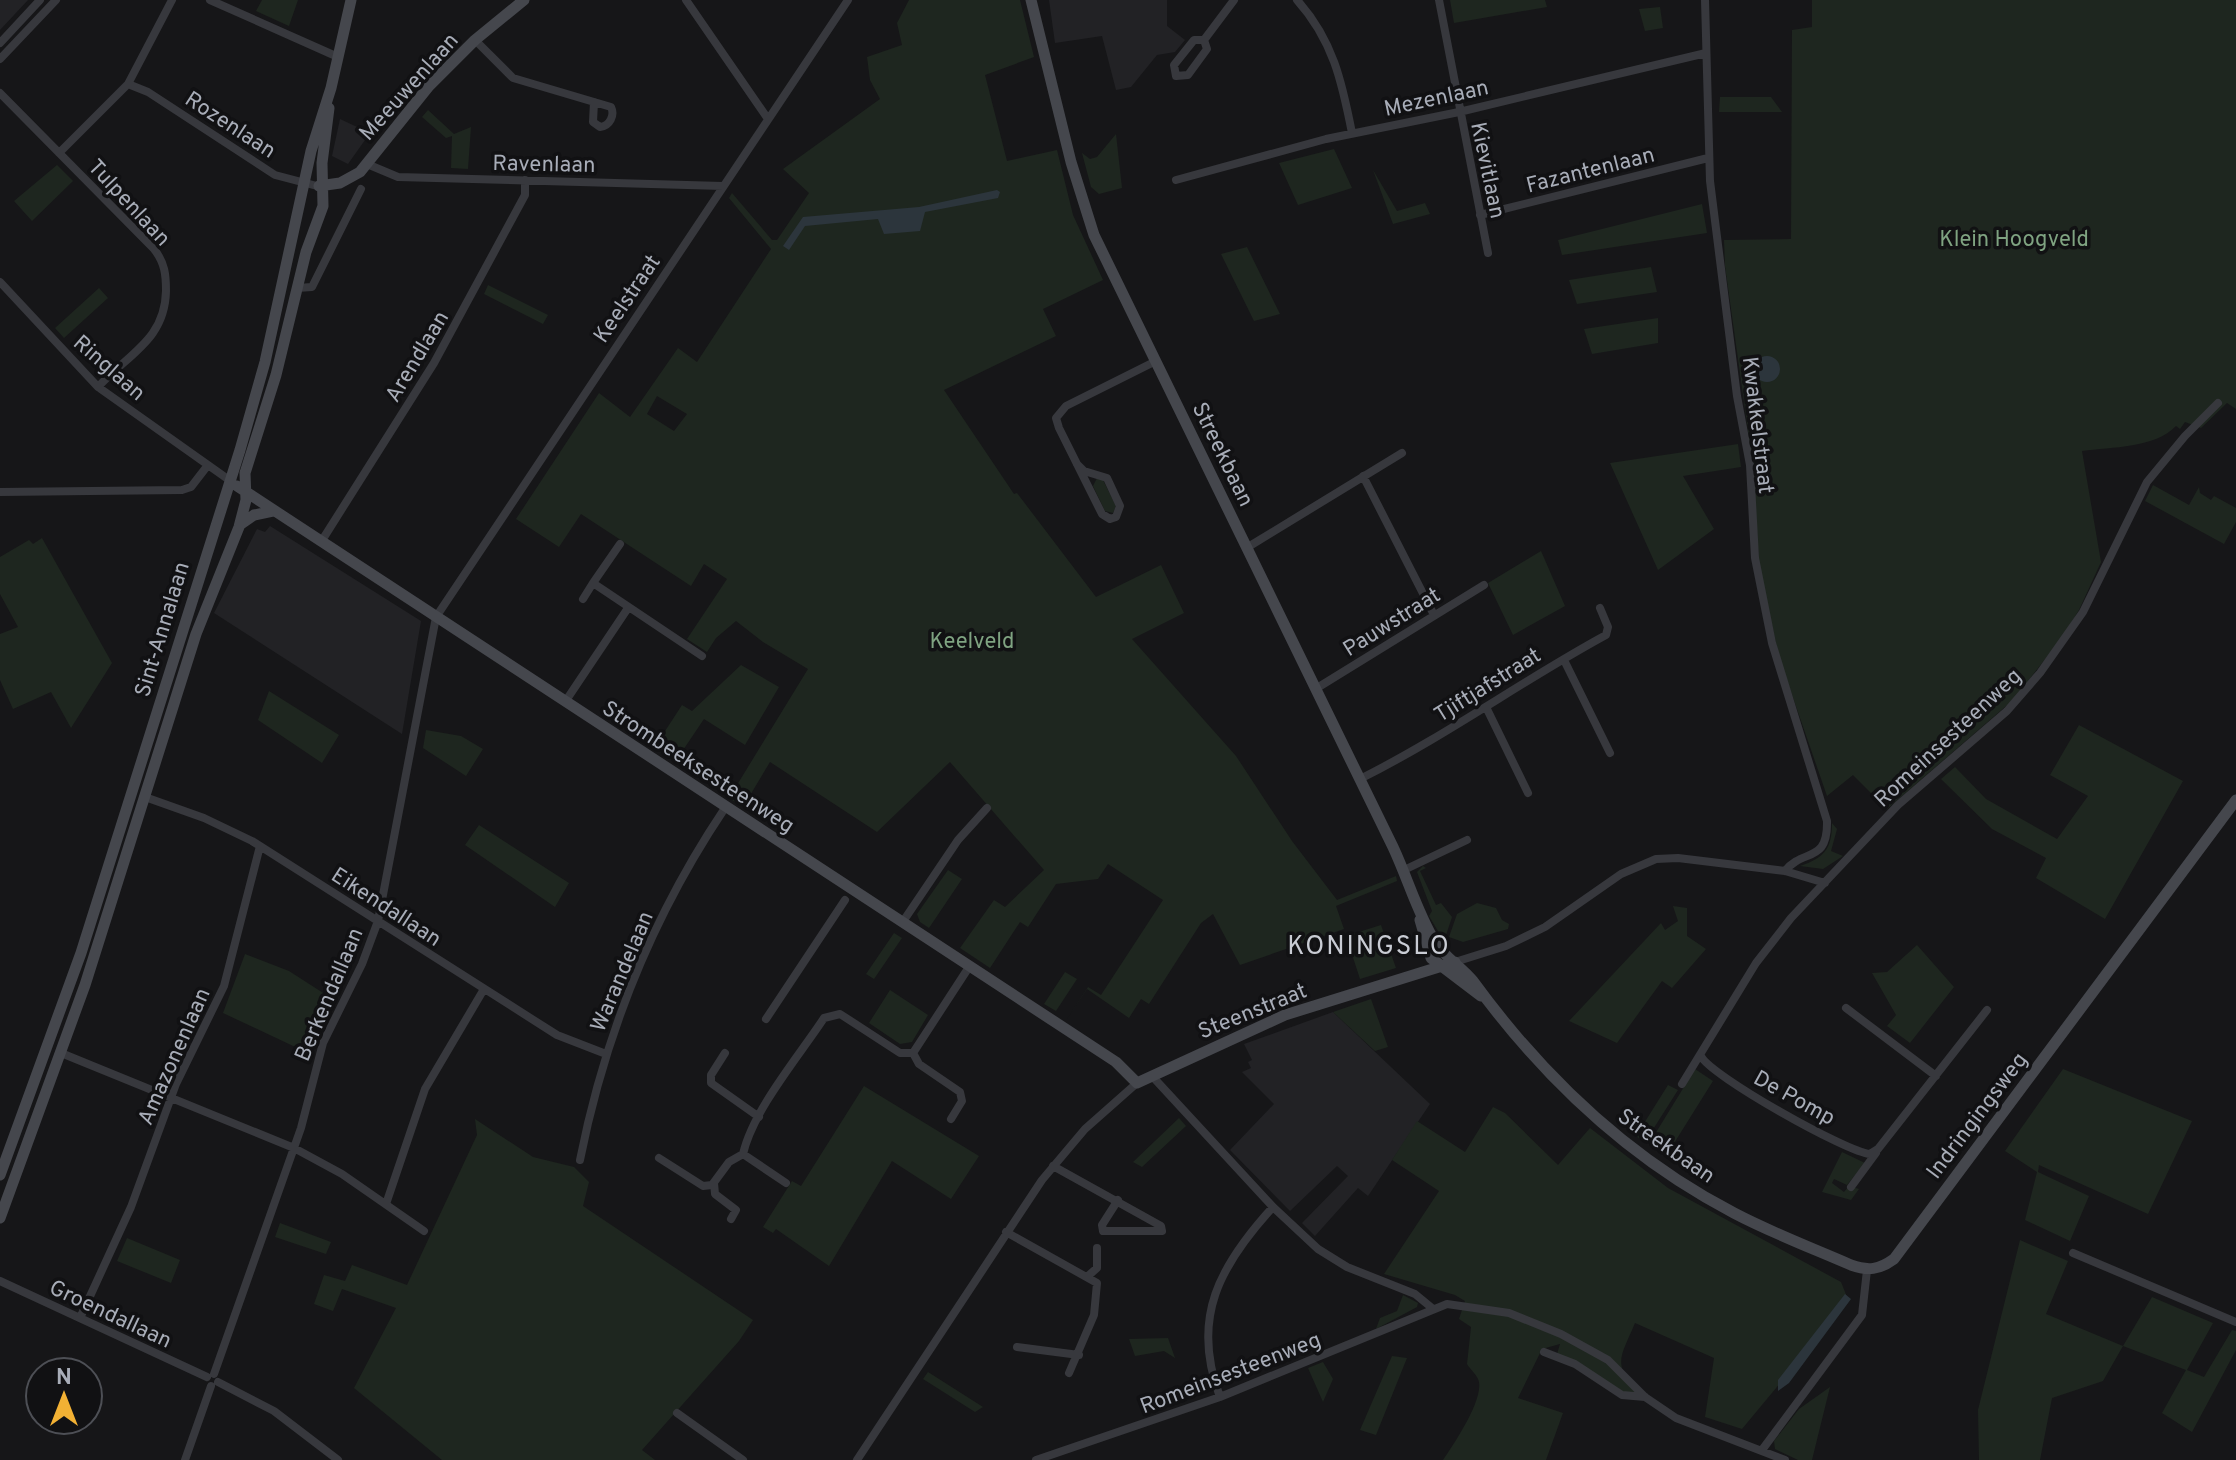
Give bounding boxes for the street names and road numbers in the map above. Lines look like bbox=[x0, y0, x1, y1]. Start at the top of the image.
street label: Meeuwenlaan bbox=[354, 28, 465, 147]
street label: Mezenlaan bbox=[1382, 75, 1491, 124]
street label: Rozenlaan bbox=[179, 87, 280, 166]
street label: Kievitlaan bbox=[1463, 120, 1510, 221]
street label: Fazantenlaan bbox=[1524, 142, 1658, 200]
street label: Ravenlaan bbox=[492, 151, 596, 180]
street label: Tulpenlaan bbox=[81, 155, 175, 253]
street label: Keelstraat bbox=[589, 250, 667, 349]
street label: Arendlaan bbox=[380, 307, 456, 408]
street label: Ringlaan bbox=[67, 330, 150, 408]
street label: Kwakkelstraat bbox=[1735, 355, 1778, 495]
street label: Streekbaan bbox=[1185, 399, 1259, 512]
street label: Sint-Annalaan bbox=[130, 559, 197, 701]
street label: Pauwstraat bbox=[1339, 583, 1446, 664]
street label: Tjiftjafstraat bbox=[1430, 643, 1547, 730]
street label: Romeinsesteenweg bbox=[1869, 664, 2028, 814]
street label: Strombeeksesteenweg bbox=[596, 696, 799, 840]
street label: Eikendallaan bbox=[325, 862, 446, 954]
street label: Warandelaan bbox=[586, 908, 661, 1036]
street label: Berkendallaan bbox=[290, 924, 371, 1066]
street label: Steenstraat bbox=[1195, 978, 1311, 1046]
street label: Amazonenlaan bbox=[133, 984, 218, 1130]
street label: Indringingsweg bbox=[1922, 1048, 2034, 1185]
street label: De Pomp bbox=[1748, 1066, 1839, 1133]
street label: Streekbaan bbox=[1612, 1104, 1719, 1190]
street label: Groendallaan bbox=[44, 1275, 175, 1355]
street label: Romeinsesteenweg bbox=[1137, 1327, 1325, 1421]

